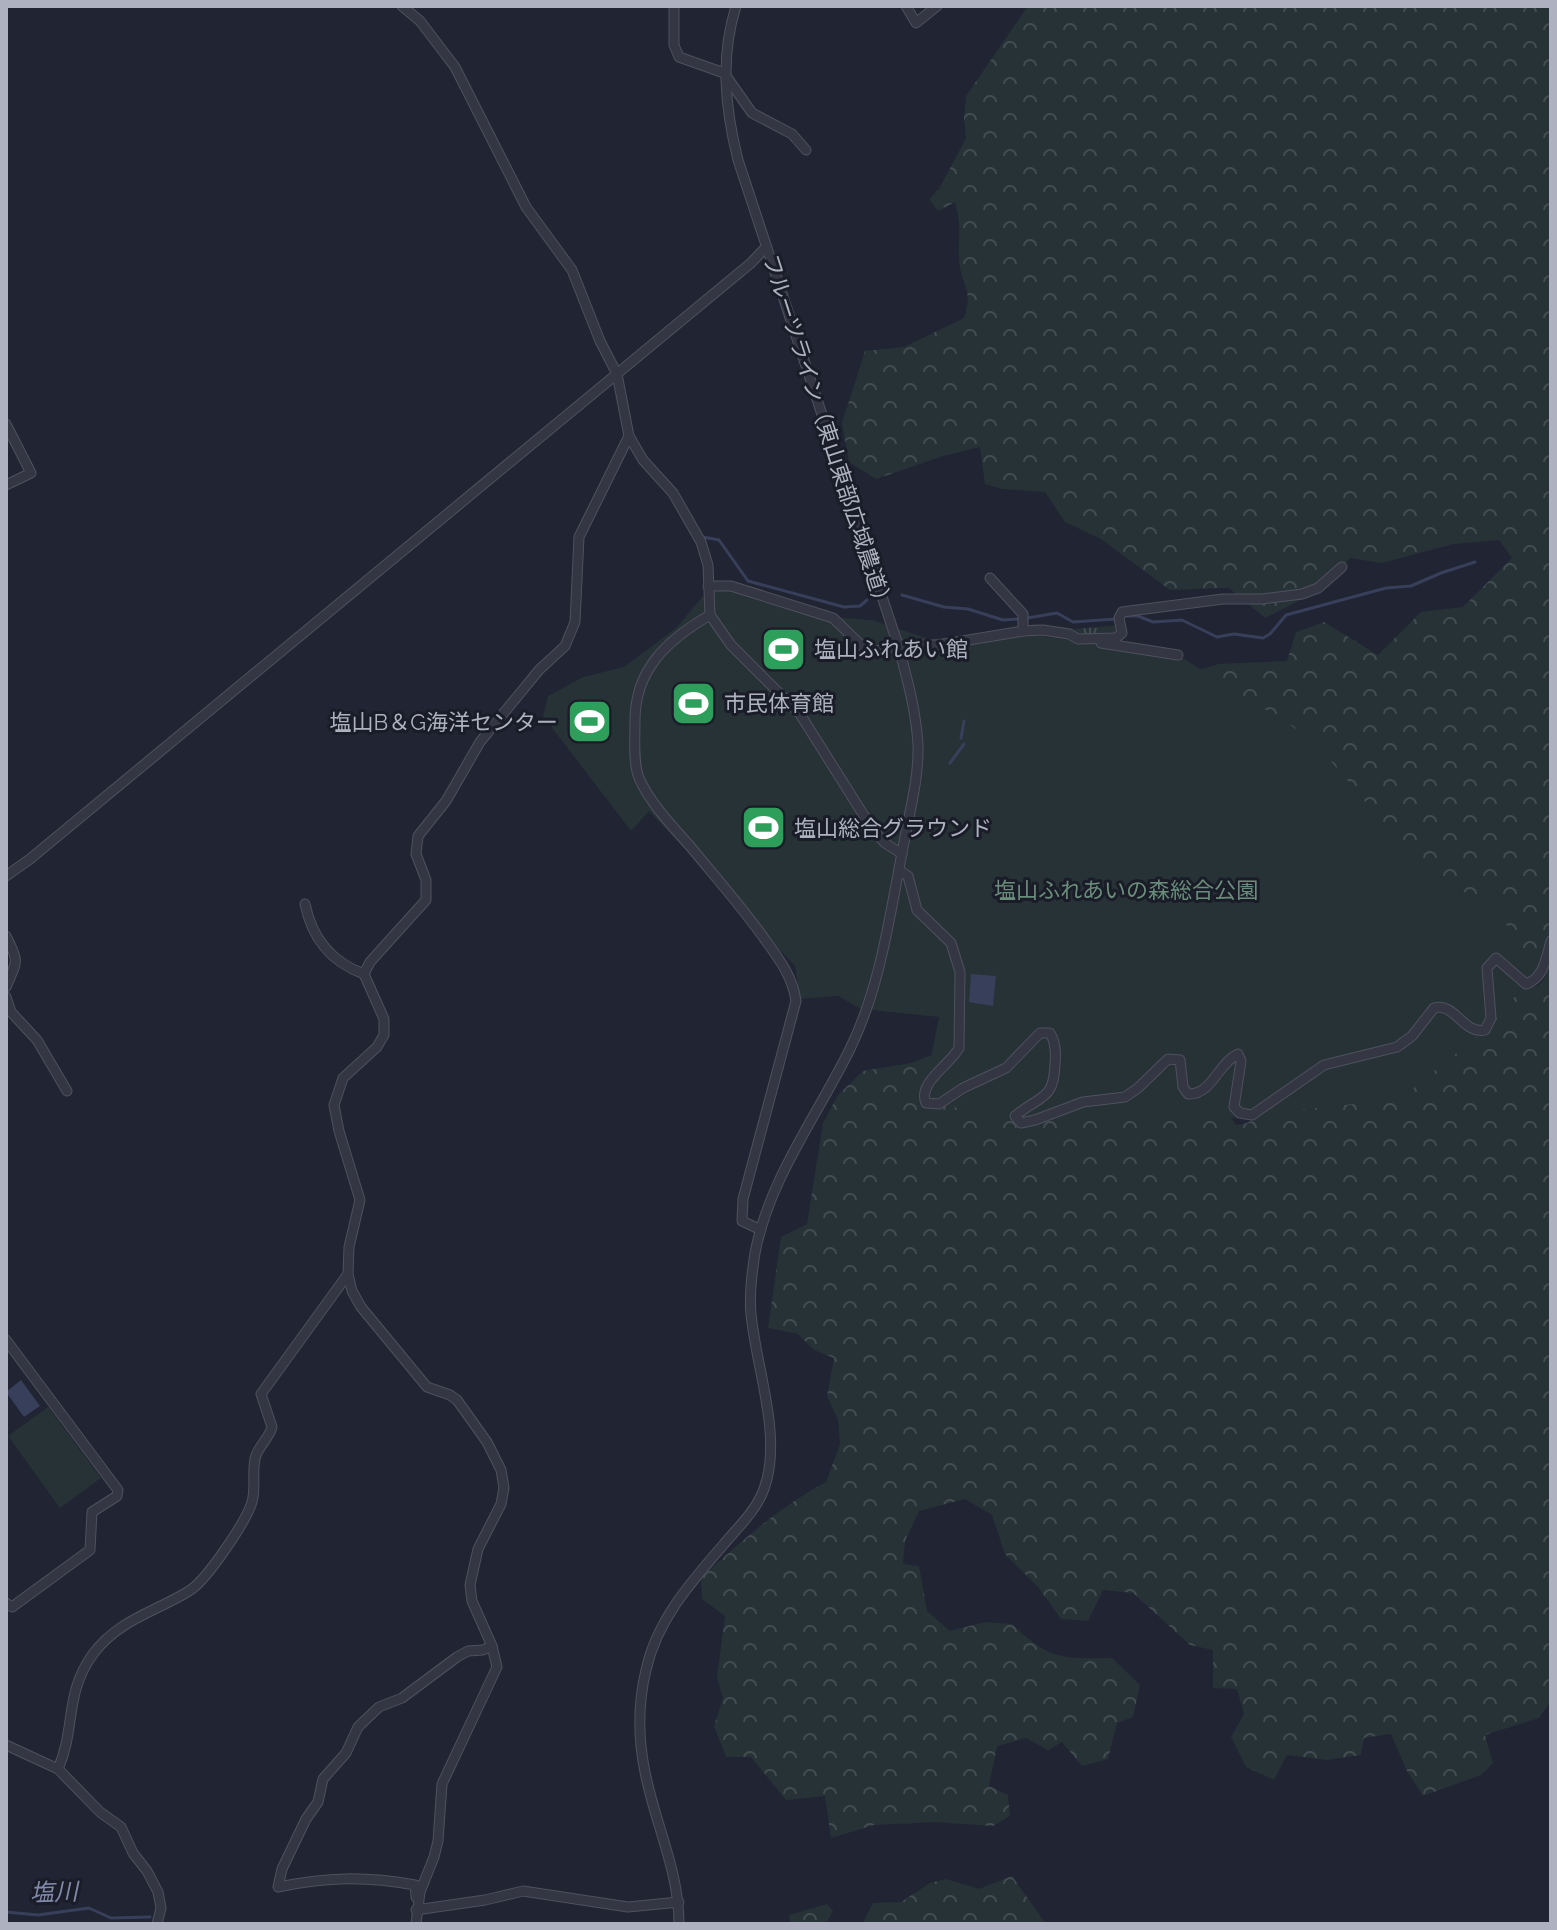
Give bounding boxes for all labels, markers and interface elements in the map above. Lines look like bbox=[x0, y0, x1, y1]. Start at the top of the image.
street label: フルーツライン（東山東部広域農道） bbox=[758, 251, 898, 615]
sports icon: 塩山ふれあい館 bbox=[759, 625, 807, 673]
place label: 塩山ふれあい館 bbox=[814, 636, 968, 662]
sports icon: 市民体育館 bbox=[669, 679, 717, 727]
place label: 市民体育館 bbox=[724, 690, 834, 716]
sports icon: 塩山B＆G海洋センター bbox=[565, 698, 613, 746]
place label: 塩山B＆G海洋センター bbox=[330, 709, 558, 735]
sports icon: 塩山総合グラウンド bbox=[739, 804, 787, 852]
place label: 塩山総合グラウンド bbox=[794, 815, 992, 841]
park label: 塩山ふれあいの森総合公園 bbox=[994, 877, 1258, 903]
water label: 塩川 bbox=[30, 1877, 81, 1907]

